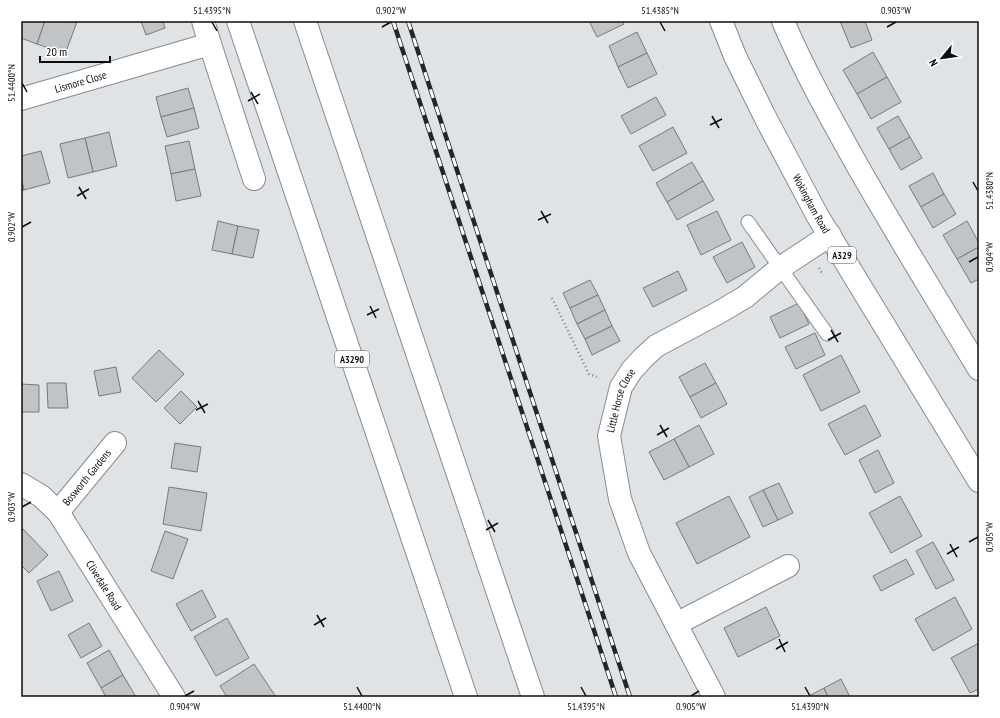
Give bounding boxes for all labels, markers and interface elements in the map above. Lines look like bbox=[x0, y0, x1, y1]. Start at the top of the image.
text: 51.4395°N bbox=[193, 4, 231, 17]
text: 0.902°W bbox=[376, 4, 406, 17]
text: 51.4385°N bbox=[641, 4, 679, 17]
text: 0.903°W bbox=[881, 4, 911, 17]
scale bar bbox=[40, 38, 110, 64]
north arrow bbox=[922, 38, 962, 78]
text: 20 m bbox=[46, 44, 67, 59]
text: N bbox=[926, 57, 941, 69]
text: 51.4400°N bbox=[5, 64, 18, 102]
street label: Lismore Close bbox=[53, 67, 108, 96]
street label: Wokingham Road bbox=[790, 172, 834, 236]
text: 51.4380°N bbox=[983, 172, 996, 210]
text: 0.902°W bbox=[5, 212, 18, 242]
text: 0.904°W bbox=[983, 242, 996, 272]
road number: A329 bbox=[828, 247, 856, 263]
road number: A3290 bbox=[335, 351, 369, 367]
street label: Little Horse Close bbox=[603, 365, 638, 434]
street label: Bosworth Gardens bbox=[59, 446, 114, 508]
text: 0.903°W bbox=[5, 492, 18, 522]
text: 0.905°W bbox=[983, 522, 996, 552]
street label: Clivedale Road bbox=[83, 558, 125, 613]
text: 0.904°W bbox=[170, 700, 200, 713]
text: 51.4400°N bbox=[343, 700, 381, 713]
text: 51.4395°N bbox=[567, 700, 605, 713]
text: 0.905°W bbox=[676, 700, 706, 713]
text: 51.4390°N bbox=[791, 700, 829, 713]

